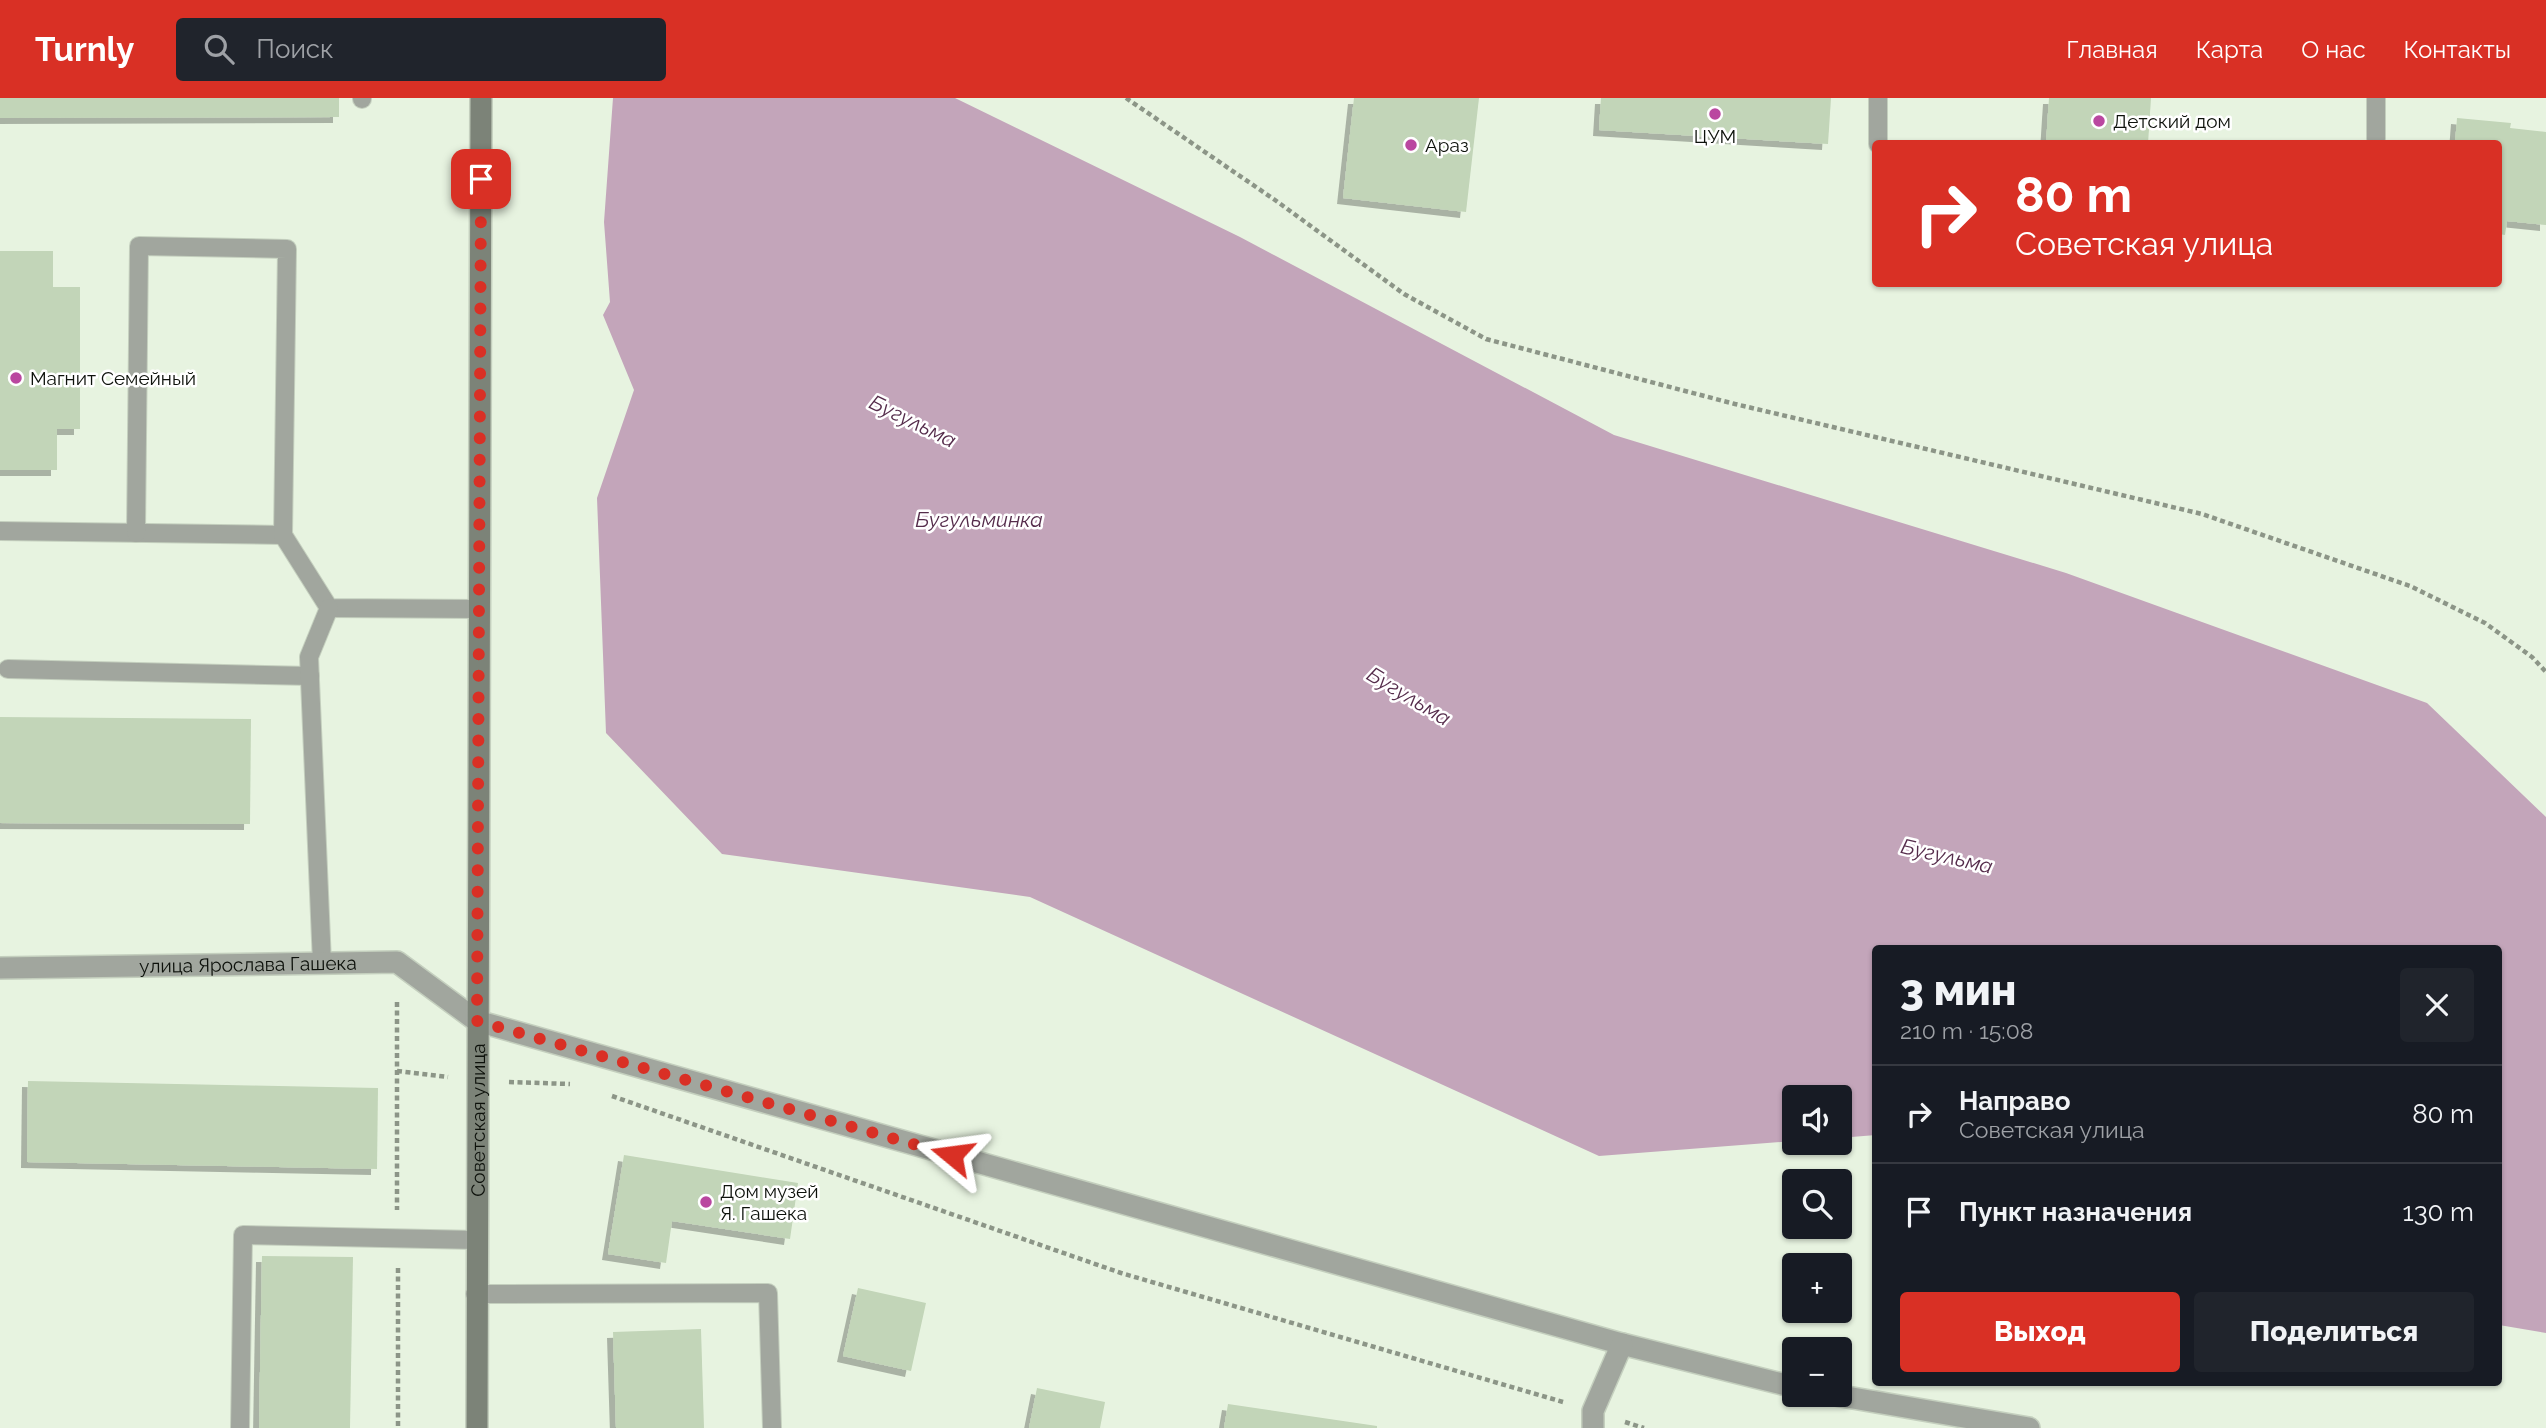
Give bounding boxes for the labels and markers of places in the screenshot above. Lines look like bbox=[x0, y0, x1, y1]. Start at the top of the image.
marker: ЦУМ bbox=[1707, 106, 1723, 122]
place label: Детский дом bbox=[2113, 110, 2231, 132]
marker: Детский дом bbox=[2091, 113, 2107, 129]
place label: ЦУМ bbox=[1694, 125, 1736, 147]
place label: Араз bbox=[1425, 134, 1469, 156]
marker: Араз bbox=[1403, 137, 1419, 153]
pin bbox=[451, 149, 511, 209]
place label: Магнит Семейный bbox=[30, 367, 196, 389]
marker: Магнит Семейный bbox=[8, 370, 24, 386]
place label: Дом музей Я. Гашека bbox=[720, 1180, 819, 1224]
marker: Дом музей Я. Гашека bbox=[698, 1194, 714, 1210]

